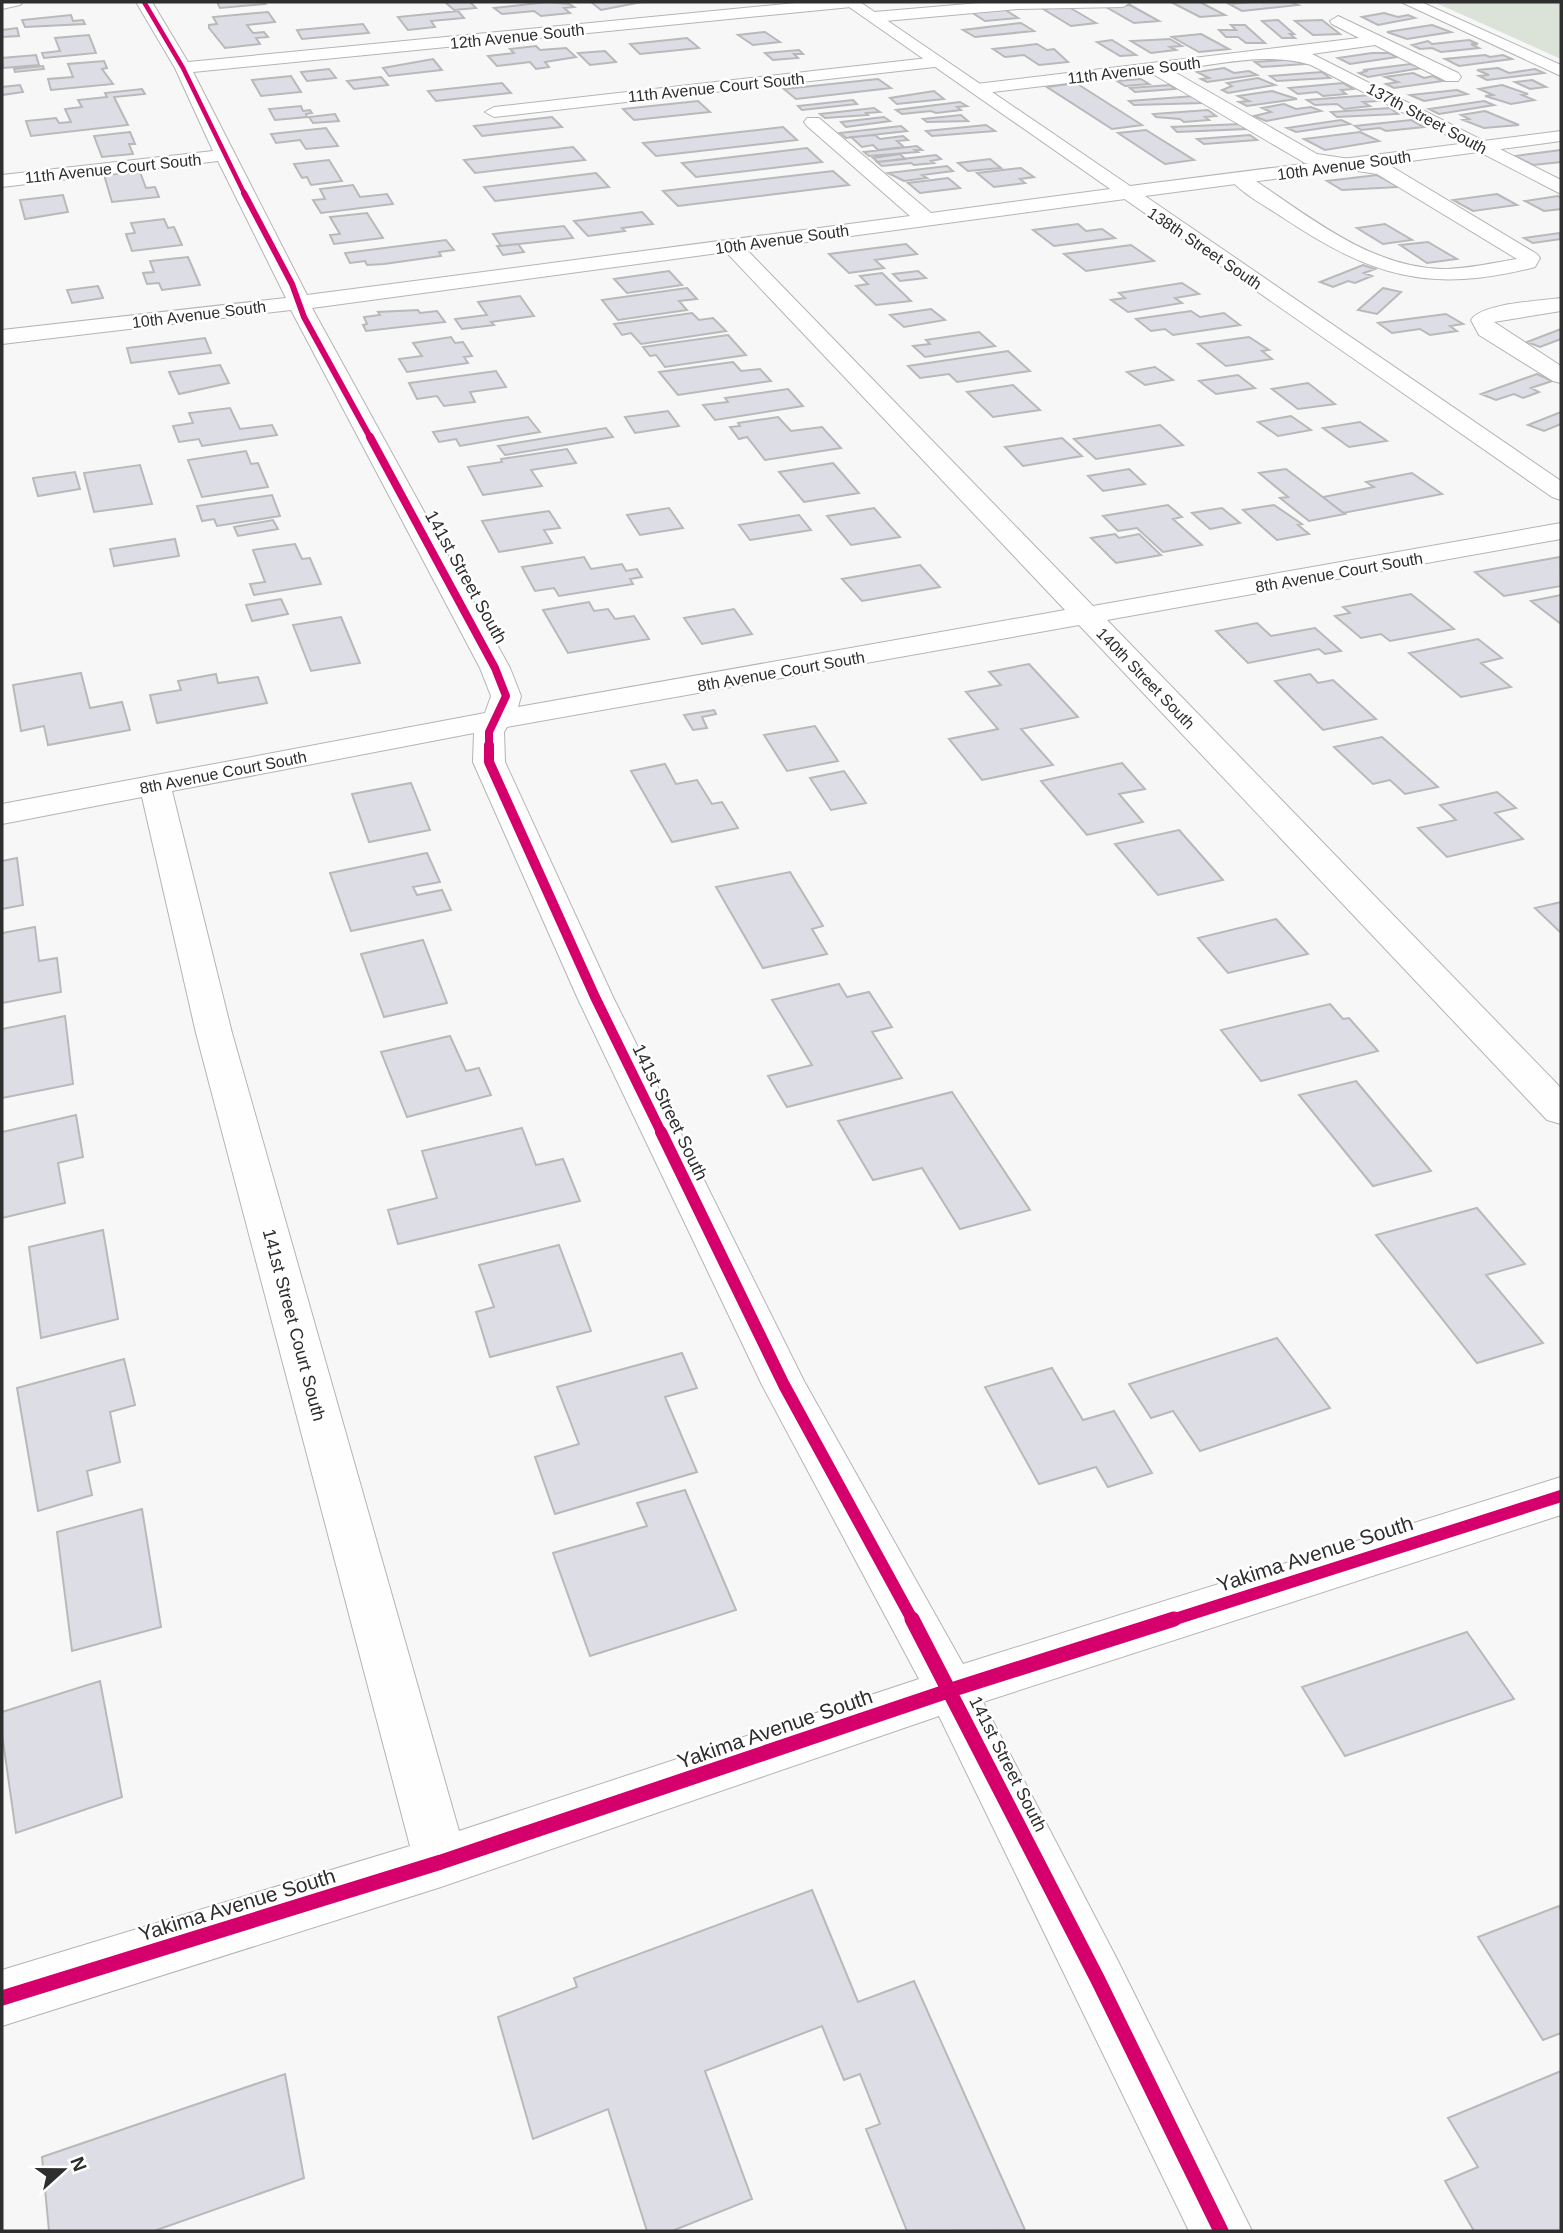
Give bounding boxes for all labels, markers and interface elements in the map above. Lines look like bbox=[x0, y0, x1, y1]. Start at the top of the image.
street label: 12th Avenue South bbox=[449, 21, 585, 52]
street label: 11th Avenue South bbox=[1067, 54, 1201, 87]
street label: 11th Avenue Court South bbox=[627, 70, 805, 105]
street label: 137th Street South bbox=[1364, 80, 1490, 157]
street label: 10th Avenue South bbox=[1276, 148, 1412, 183]
street label: 11th Avenue Court South bbox=[24, 151, 202, 186]
street label: 138th Street South bbox=[1145, 204, 1265, 293]
street label: 10th Avenue South bbox=[714, 222, 850, 257]
street label: 10th Avenue South bbox=[131, 298, 267, 331]
street label: 141st Street South bbox=[421, 507, 511, 647]
street label: 8th Avenue Court South bbox=[1254, 549, 1424, 596]
street label: 140th Street South bbox=[1093, 624, 1198, 732]
street label: 8th Avenue Court South bbox=[696, 648, 866, 695]
street label: 8th Avenue Court South bbox=[138, 748, 308, 797]
street label: 141st Street South bbox=[628, 1041, 712, 1183]
street label: 141st Street Court South bbox=[259, 1227, 329, 1423]
street label: Yakima Avenue South bbox=[1214, 1511, 1416, 1596]
street label: Yakima Avenue South bbox=[674, 1684, 875, 1773]
street label: 141st Street South bbox=[965, 1693, 1051, 1835]
street label: Yakima Avenue South bbox=[136, 1864, 338, 1945]
north arrow bbox=[28, 2135, 98, 2205]
text: N bbox=[66, 2154, 91, 2174]

